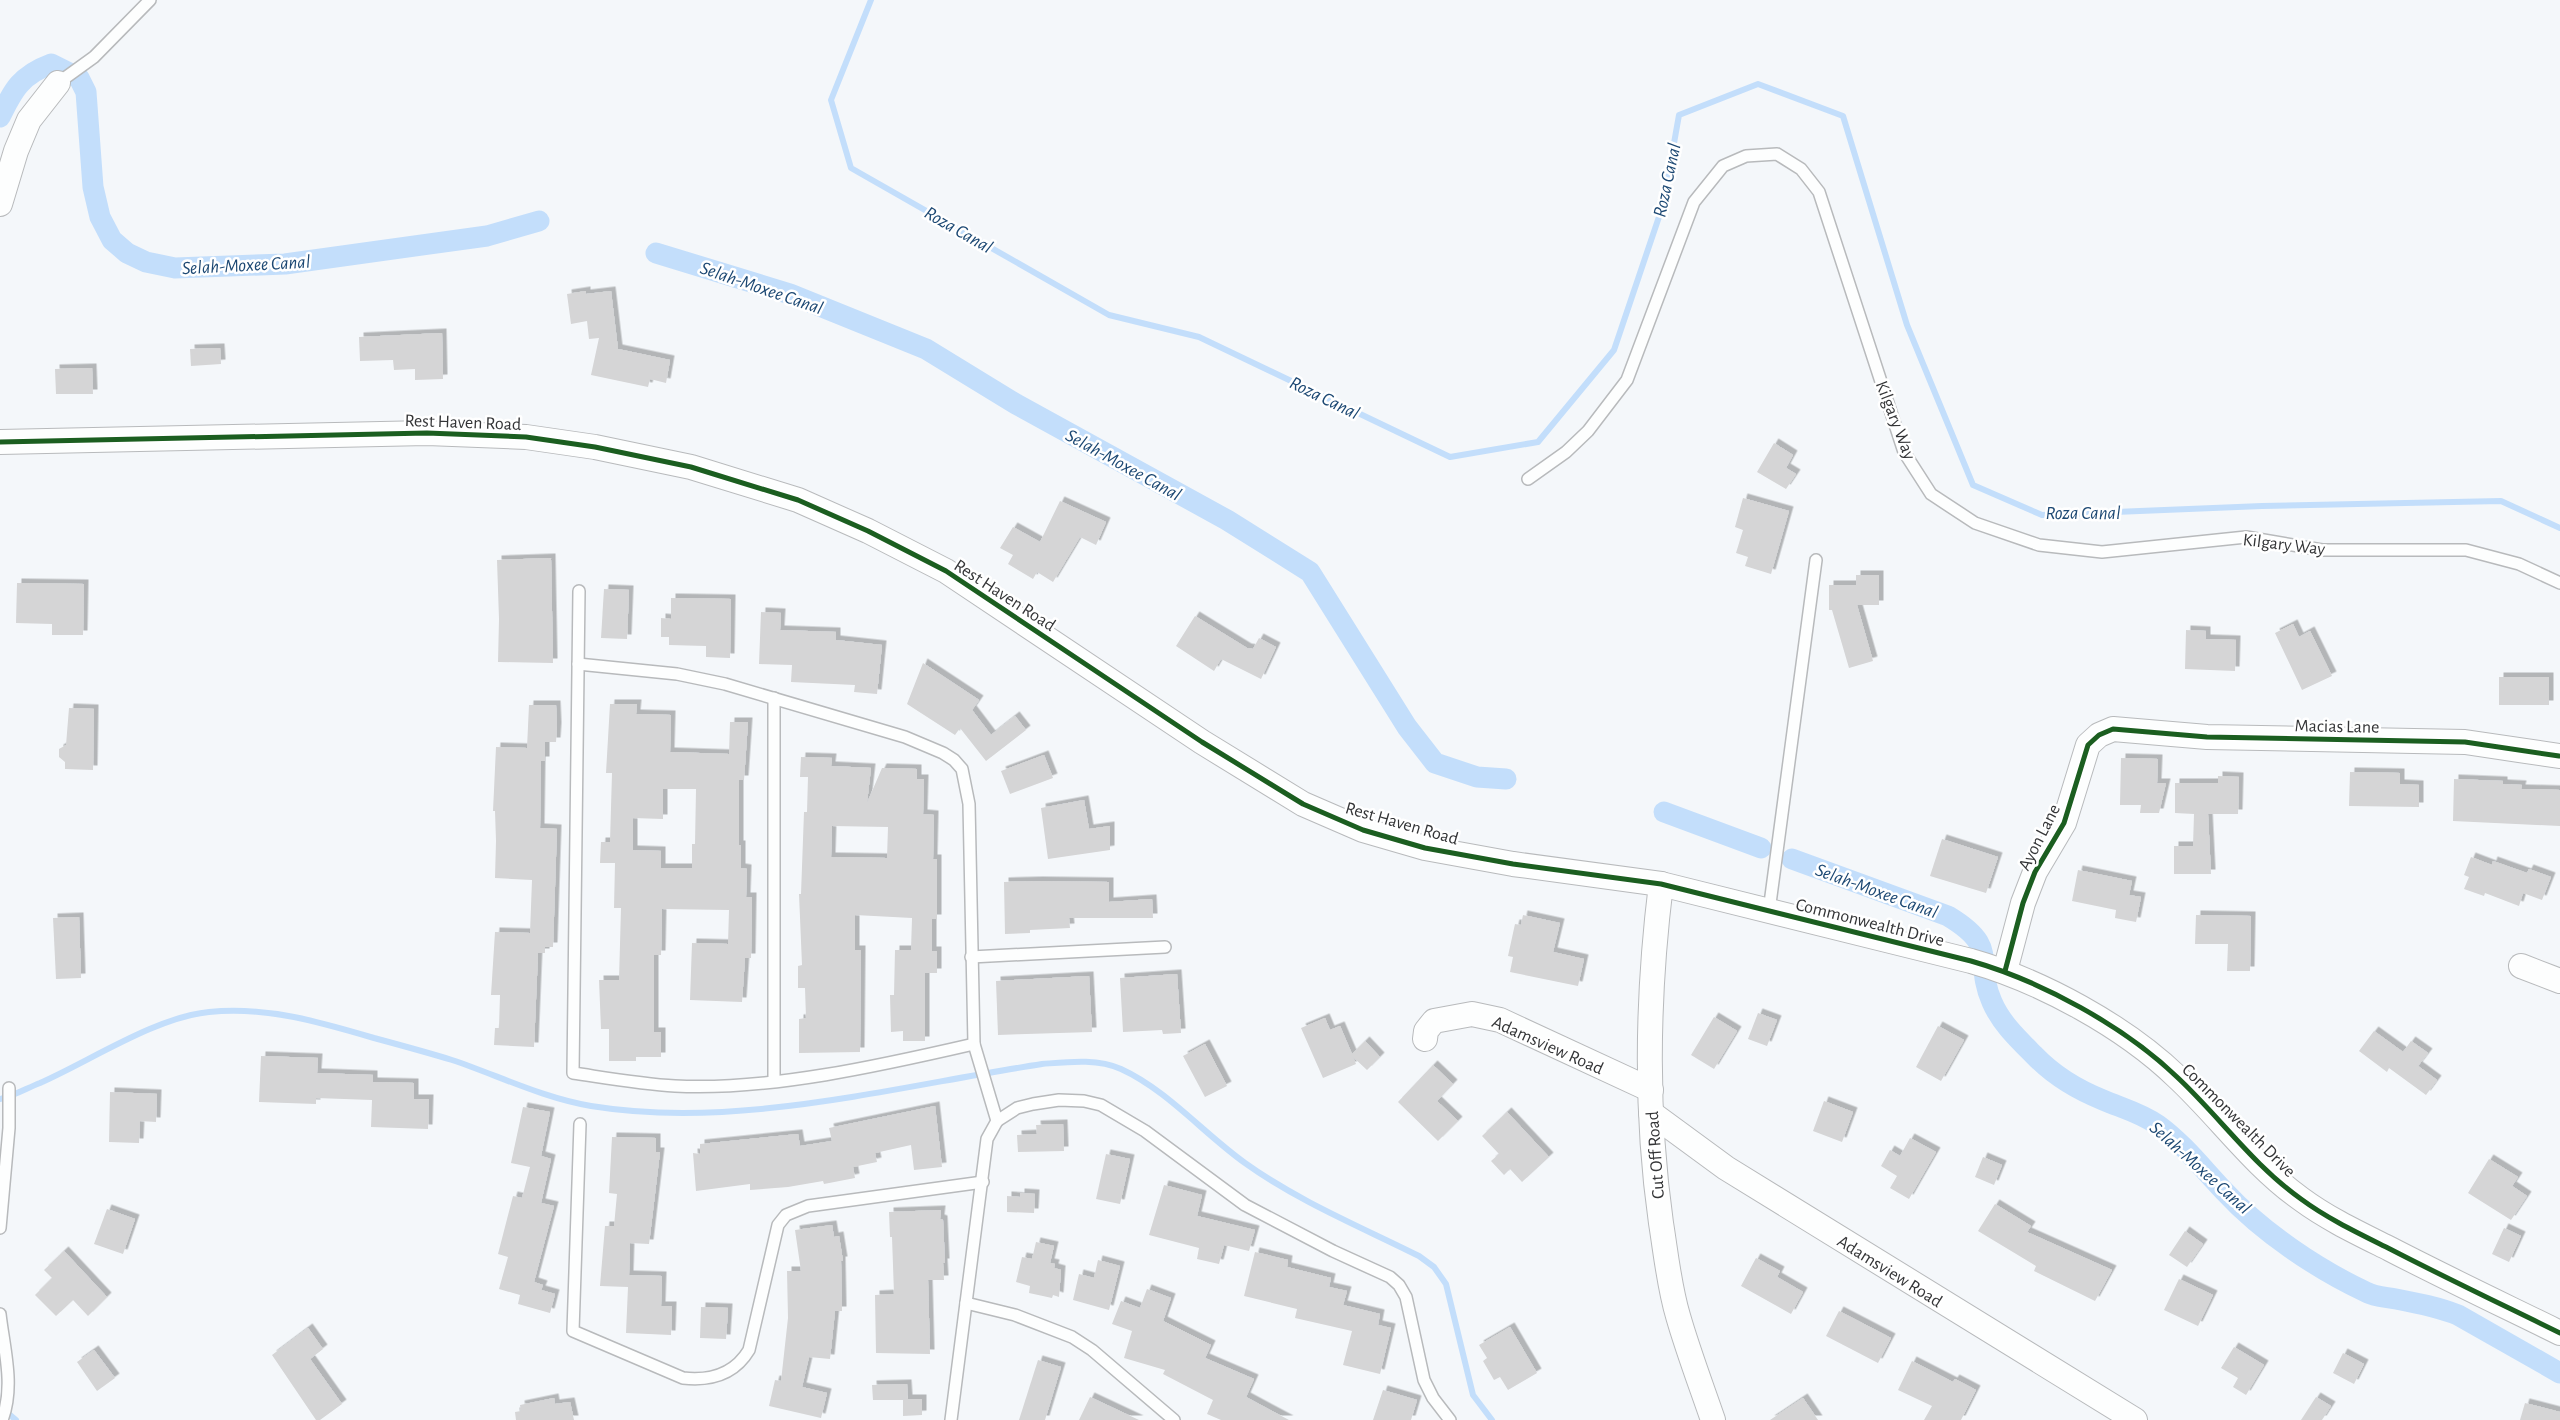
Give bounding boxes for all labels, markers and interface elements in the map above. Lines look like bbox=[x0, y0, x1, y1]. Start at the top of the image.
water label: Roza Canal bbox=[1650, 141, 1685, 219]
water label: Roza Canal bbox=[921, 203, 996, 257]
water label: Selah-Moxee Canal bbox=[181, 253, 311, 278]
water label: Selah-Moxee Canal bbox=[698, 258, 826, 318]
water label: Roza Canal bbox=[1286, 373, 1363, 423]
street label: Kilgary Way bbox=[1872, 378, 1918, 463]
street label: Rest Haven Road bbox=[404, 412, 522, 434]
water label: Selah-Moxee Canal bbox=[1062, 426, 1184, 505]
water label: Roza Canal bbox=[2045, 504, 2121, 523]
street label: Kilgary Way bbox=[2242, 531, 2326, 559]
street label: Rest Haven Road bbox=[951, 556, 1058, 635]
street label: Macias Lane bbox=[2294, 717, 2380, 737]
street label: Rest Haven Road bbox=[1343, 799, 1460, 849]
street label: Ayon Lane bbox=[2016, 801, 2064, 873]
water label: Selah-Moxee Canal bbox=[1813, 860, 1940, 922]
street label: Commonwealth Drive bbox=[1794, 896, 1946, 950]
street label: Adamsview Road bbox=[1489, 1013, 1606, 1078]
street label: Commonwealth Drive bbox=[2178, 1060, 2299, 1181]
street label: Cut Off Road bbox=[1644, 1110, 1668, 1200]
water label: Selah-Moxee Canal bbox=[2146, 1118, 2254, 1218]
street label: Adamsview Road bbox=[1834, 1232, 1945, 1311]

